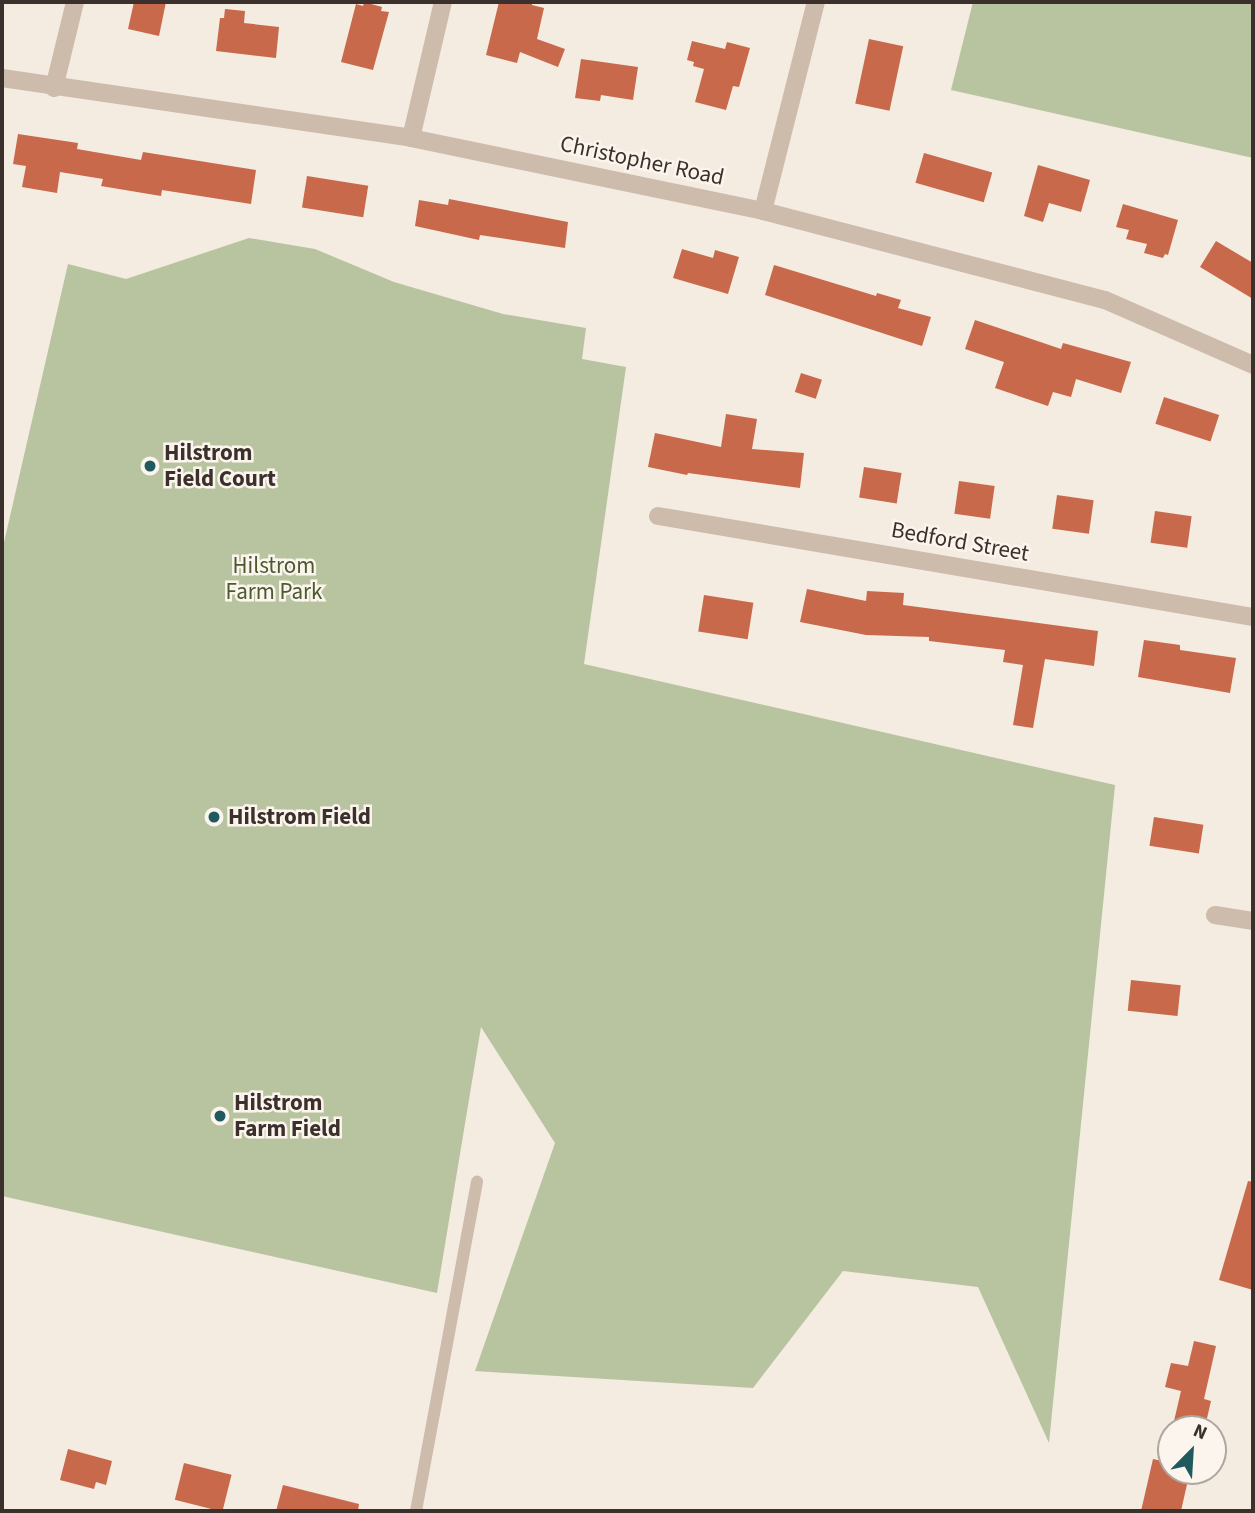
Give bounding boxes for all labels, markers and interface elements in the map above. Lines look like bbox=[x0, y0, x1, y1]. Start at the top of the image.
street label: Christopher Road bbox=[557, 130, 727, 192]
place label: Hilstrom Field Court bbox=[164, 439, 276, 493]
marker: Hilstrom Field Court bbox=[142, 458, 158, 474]
street label: Bedford Street bbox=[889, 516, 1031, 568]
park label: Hilstrom Farm Park bbox=[226, 552, 322, 606]
place label: Hilstrom Field bbox=[228, 803, 371, 831]
marker: Hilstrom Field bbox=[206, 809, 222, 825]
place label: Hilstrom Farm Field bbox=[234, 1089, 341, 1143]
marker: Hilstrom Farm Field bbox=[212, 1108, 228, 1124]
north arrow bbox=[1157, 1415, 1227, 1485]
text: N bbox=[1189, 1417, 1211, 1447]

